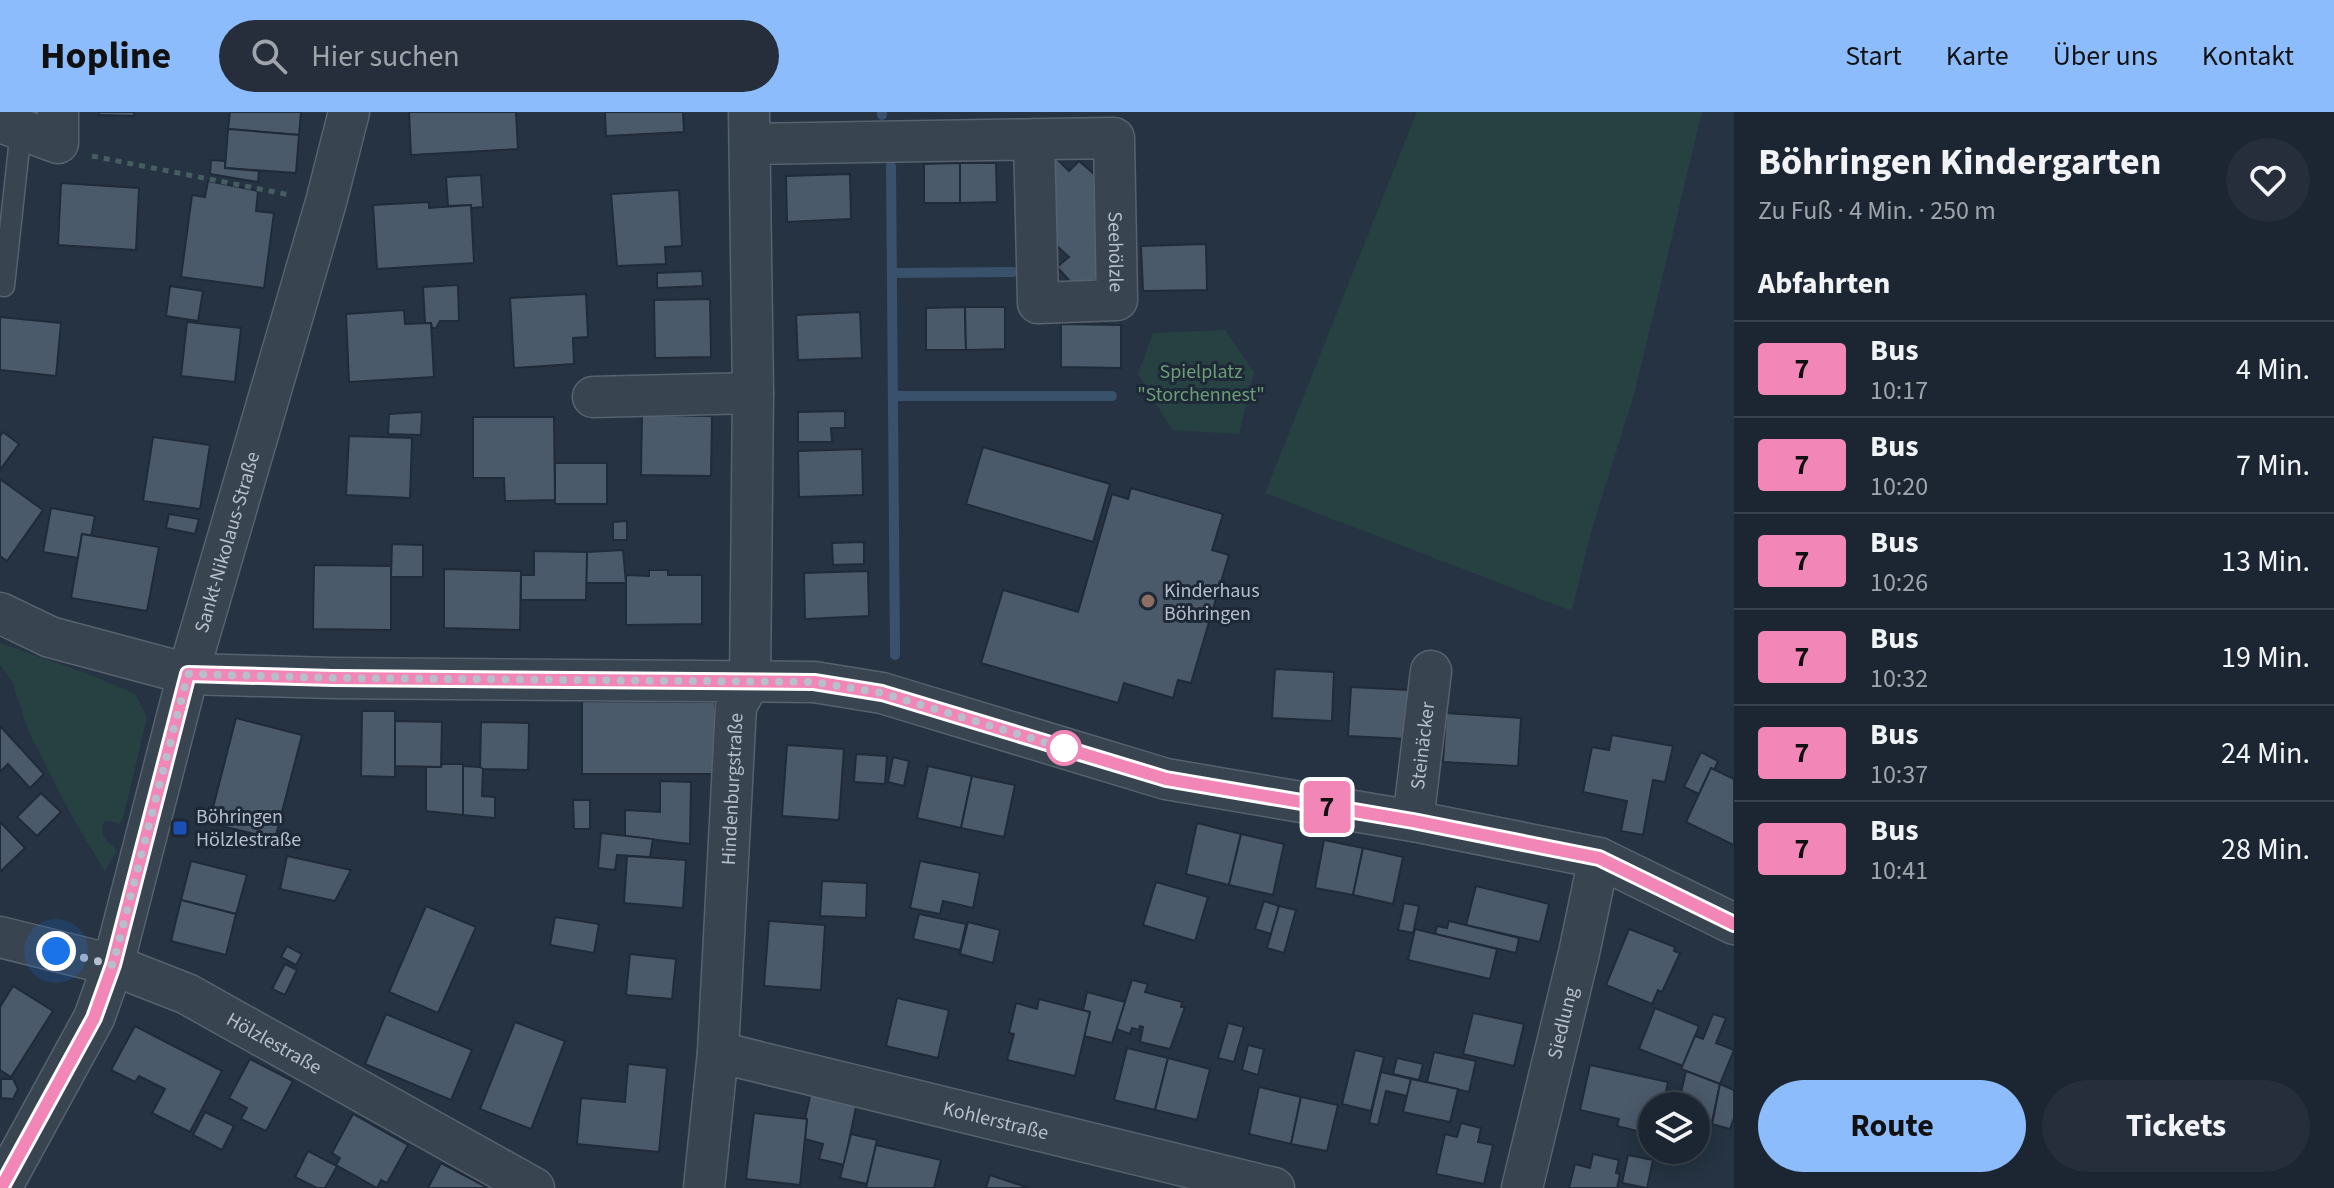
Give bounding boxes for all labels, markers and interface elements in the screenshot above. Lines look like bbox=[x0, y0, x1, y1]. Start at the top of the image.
search box bbox=[219, 20, 779, 92]
text: Hopline bbox=[40, 29, 171, 83]
icon: search bbox=[247, 34, 291, 78]
text: Hier suchen bbox=[311, 35, 460, 78]
text: Start bbox=[1845, 36, 1902, 76]
text: Karte bbox=[1946, 36, 2009, 76]
text: Über uns bbox=[2053, 36, 2158, 76]
text: Kontakt bbox=[2202, 36, 2294, 76]
text: Böhringen Kindergarten bbox=[1758, 135, 2162, 189]
button: heart bbox=[2226, 138, 2310, 222]
text: Zu Fuß · 4 Min. · 250 m bbox=[1758, 192, 1996, 229]
street label: Seehölzle bbox=[1100, 211, 1130, 293]
text: Abfahrten bbox=[1758, 262, 1890, 305]
text: Bus bbox=[1870, 329, 1918, 372]
text: 4 Min. bbox=[2236, 348, 2310, 391]
text: 7 bbox=[1795, 349, 1809, 389]
park label: Spielplatz "Storchennest" bbox=[1137, 358, 1265, 409]
text: 10:17 bbox=[1870, 372, 1928, 409]
text: Bus bbox=[1870, 425, 1918, 468]
text: 7 Min. bbox=[2236, 444, 2310, 487]
text: 7 bbox=[1795, 445, 1809, 485]
street label: Sankt-Nikolaus-Straße bbox=[188, 448, 267, 636]
text: 10:20 bbox=[1870, 468, 1928, 505]
text: Bus bbox=[1870, 521, 1918, 564]
text: 13 Min. bbox=[2221, 540, 2310, 583]
text: 7 bbox=[1795, 541, 1809, 581]
text: 10:26 bbox=[1870, 564, 1928, 601]
place label: Kinderhaus Böhringen bbox=[1164, 577, 1260, 628]
marker: Kinderhaus Böhringen bbox=[1139, 592, 1157, 610]
text: Bus bbox=[1870, 617, 1918, 660]
text: 19 Min. bbox=[2221, 636, 2310, 679]
text: 7 bbox=[1795, 637, 1809, 677]
text: 10:32 bbox=[1870, 660, 1928, 697]
street label: Steinäcker bbox=[1404, 700, 1442, 791]
street label: Hindenburgstraße bbox=[715, 712, 751, 866]
text: Bus bbox=[1870, 713, 1918, 756]
unlabelled marker bbox=[1047, 731, 1081, 765]
text: 24 Min. bbox=[2221, 732, 2310, 775]
text: 7 bbox=[1795, 733, 1809, 773]
text: 10:37 bbox=[1870, 756, 1928, 793]
line badge: 7 bbox=[1301, 781, 1353, 833]
text: 7 bbox=[1320, 787, 1334, 827]
place label: Böhringen Hölzlestraße bbox=[196, 803, 301, 854]
text: Bus bbox=[1870, 809, 1918, 852]
marker: Böhringen Hölzlestraße bbox=[171, 819, 189, 837]
text: 28 Min. bbox=[2221, 828, 2310, 871]
text: 7 bbox=[1795, 829, 1809, 869]
text: 10:41 bbox=[1870, 852, 1928, 889]
your location bbox=[36, 931, 76, 971]
street label: Siedlung bbox=[1541, 984, 1585, 1062]
street label: Hölzlestraße bbox=[221, 1006, 327, 1082]
button: Route bbox=[1758, 1080, 2026, 1172]
button: Tickets bbox=[2042, 1080, 2310, 1172]
map controls bbox=[1638, 1092, 1710, 1164]
button: layers bbox=[1638, 1092, 1710, 1164]
street label: Kohlerstraße bbox=[940, 1095, 1051, 1147]

